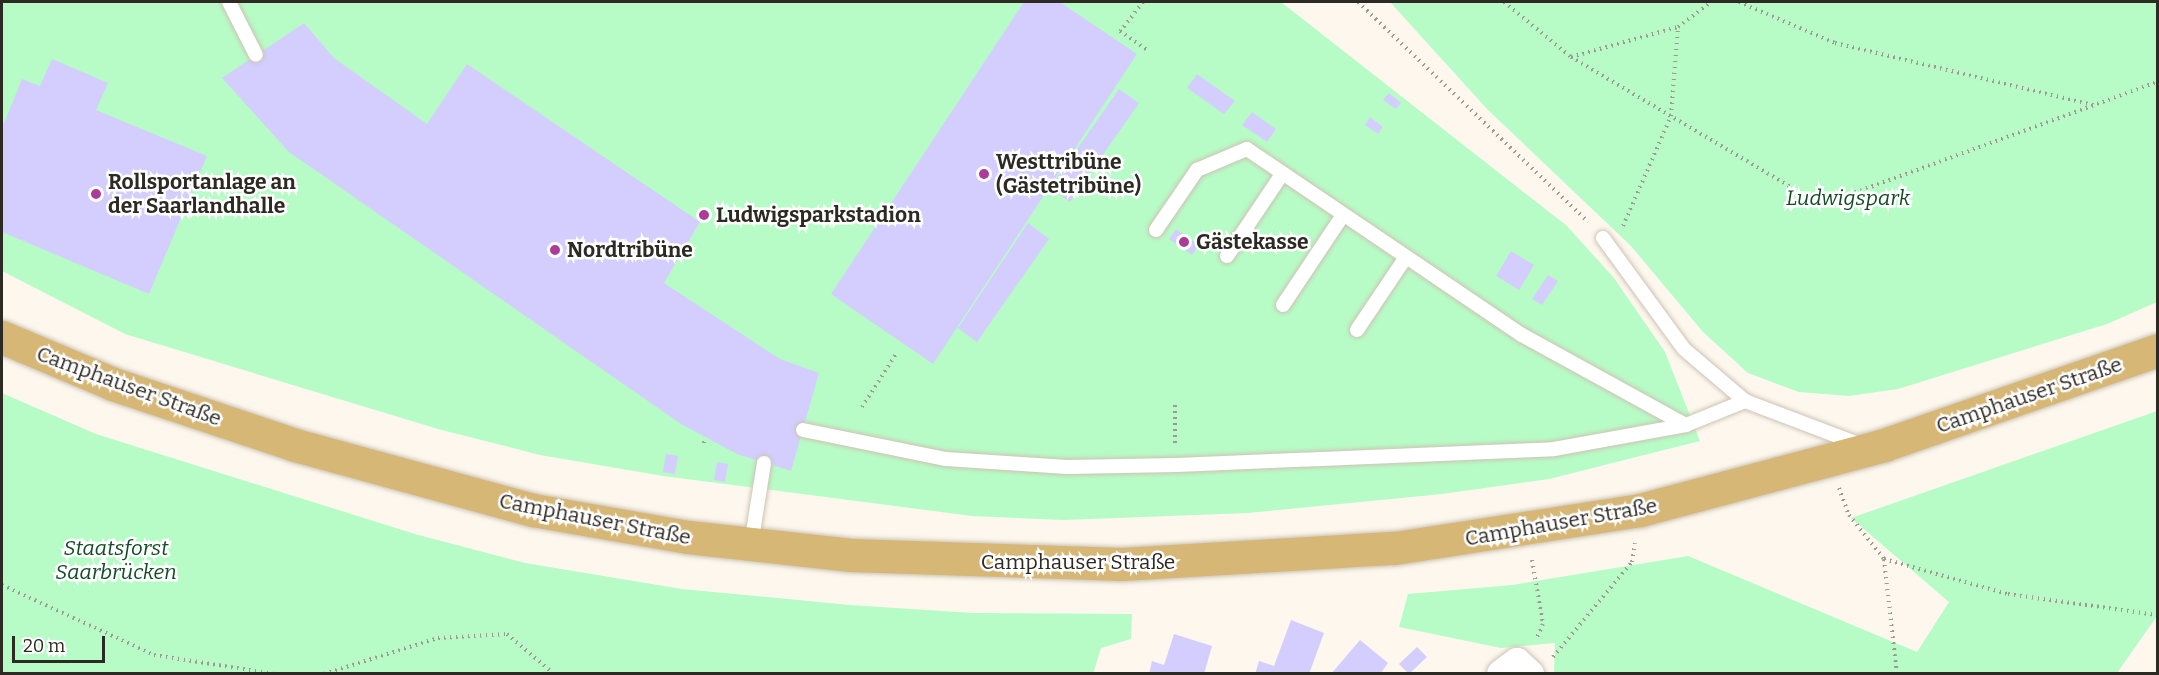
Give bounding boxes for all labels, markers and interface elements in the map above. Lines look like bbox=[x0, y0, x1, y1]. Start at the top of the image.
place label: Westtribüne (Gästetribüne) bbox=[996, 149, 1141, 199]
marker: Westtribüne (Gästetribüne) bbox=[977, 167, 991, 181]
place label: Rollsportanlage an der Saarlandhalle bbox=[108, 169, 296, 219]
park label: Ludwigspark bbox=[1786, 185, 1910, 211]
marker: Rollsportanlage an der Saarlandhalle bbox=[89, 187, 103, 201]
place label: Ludwigsparkstadion bbox=[716, 202, 921, 228]
marker: Ludwigsparkstadion bbox=[697, 208, 711, 222]
place label: Gästekasse bbox=[1196, 229, 1309, 255]
marker: Gästekasse bbox=[1177, 235, 1191, 249]
place label: Nordtribüne bbox=[567, 237, 693, 263]
marker: Nordtribüne bbox=[548, 243, 562, 257]
street label: Camphauser Straße bbox=[33, 341, 225, 431]
street label: Camphauser Straße bbox=[1933, 351, 2125, 439]
street label: Camphauser Straße bbox=[497, 488, 693, 550]
street label: Camphauser Straße bbox=[1463, 493, 1659, 551]
park label: Staatsforst Saarbrücken bbox=[55, 535, 177, 585]
street label: Camphauser Straße bbox=[981, 549, 1175, 575]
scale bar bbox=[15, 624, 108, 662]
text: 20 m bbox=[23, 635, 65, 657]

